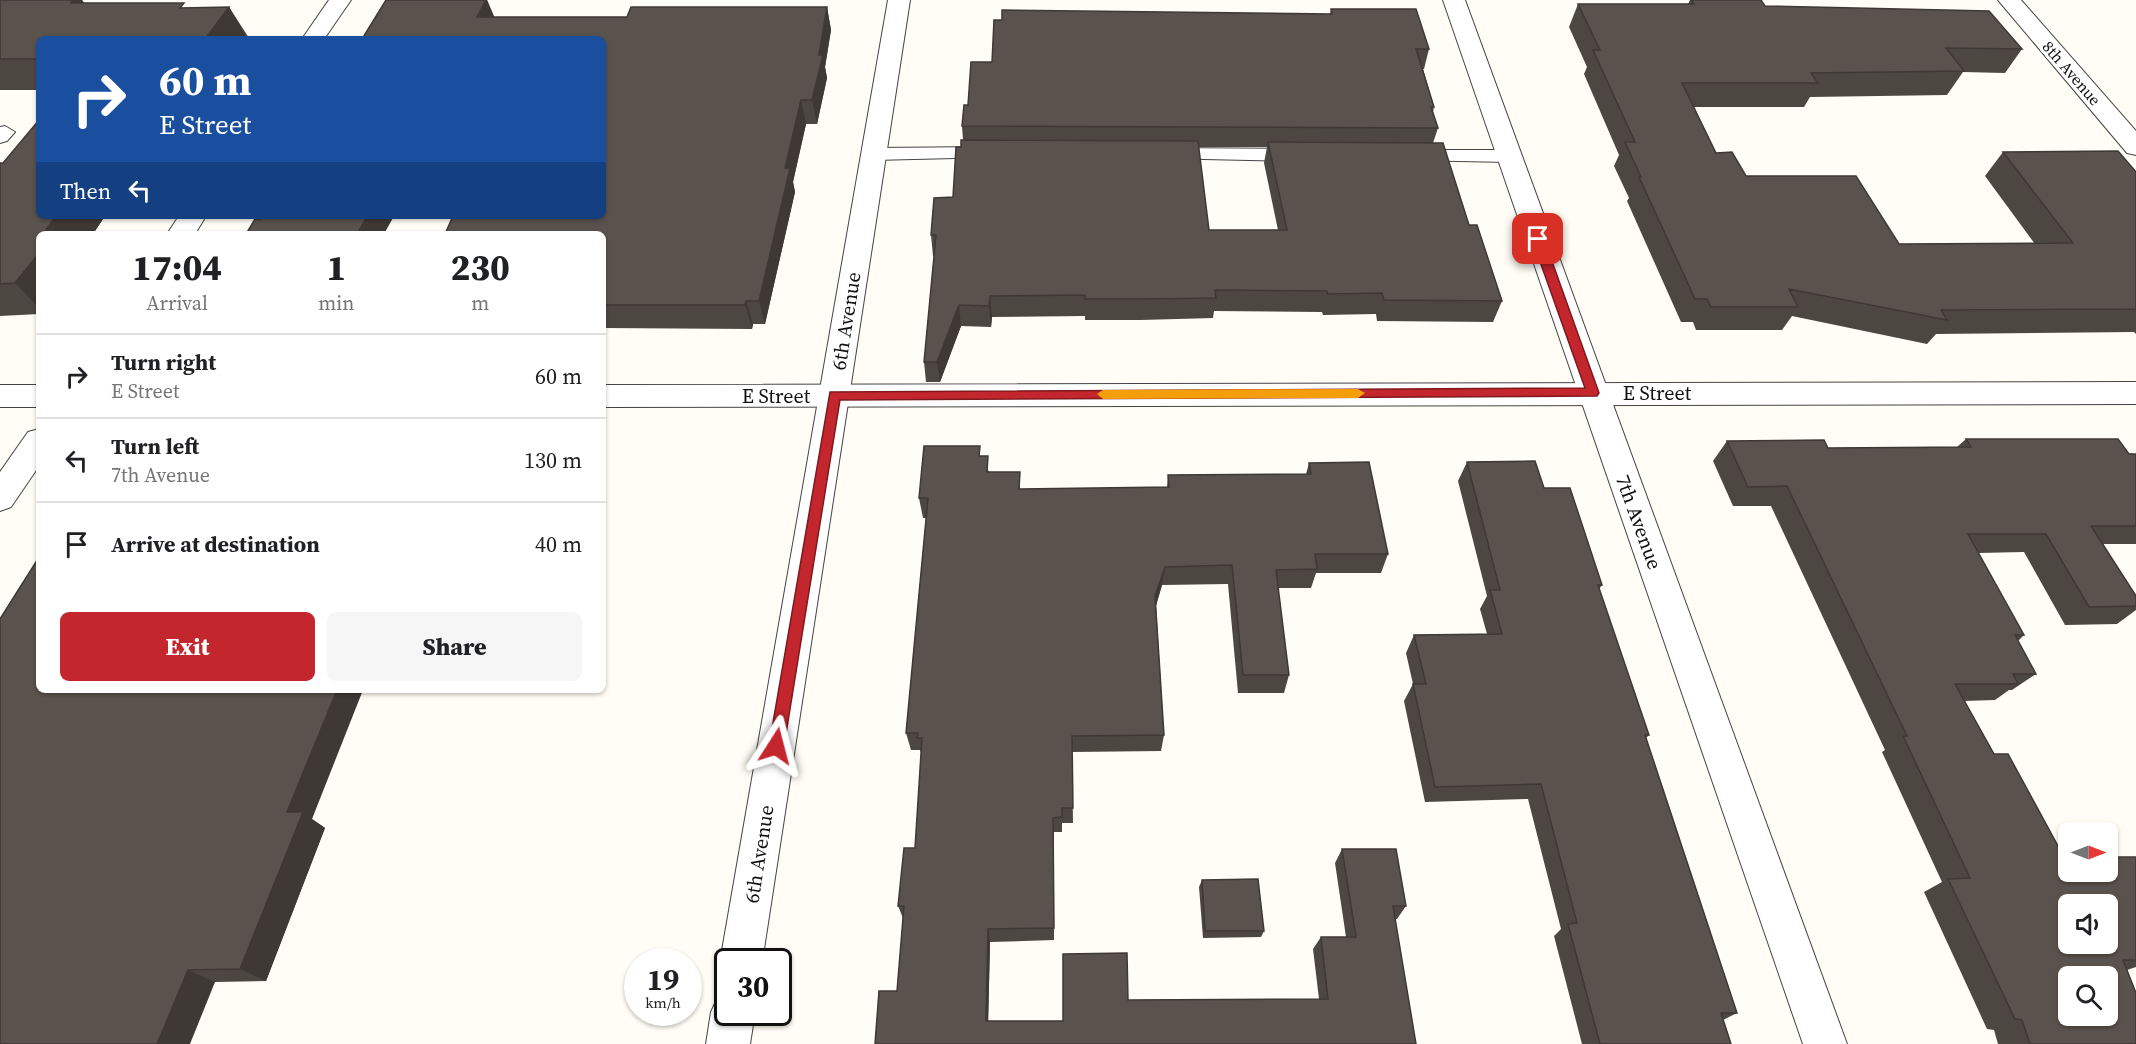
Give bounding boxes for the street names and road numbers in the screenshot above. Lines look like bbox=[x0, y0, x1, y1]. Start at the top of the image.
street label: 8th Avenue bbox=[2038, 36, 2106, 110]
street label: 6th Avenue bbox=[824, 270, 868, 372]
street label: E Street bbox=[1623, 379, 1692, 407]
street label: E Street bbox=[742, 382, 811, 410]
street label: 7th Avenue bbox=[1609, 471, 1669, 573]
street label: 6th Avenue bbox=[737, 803, 781, 905]

